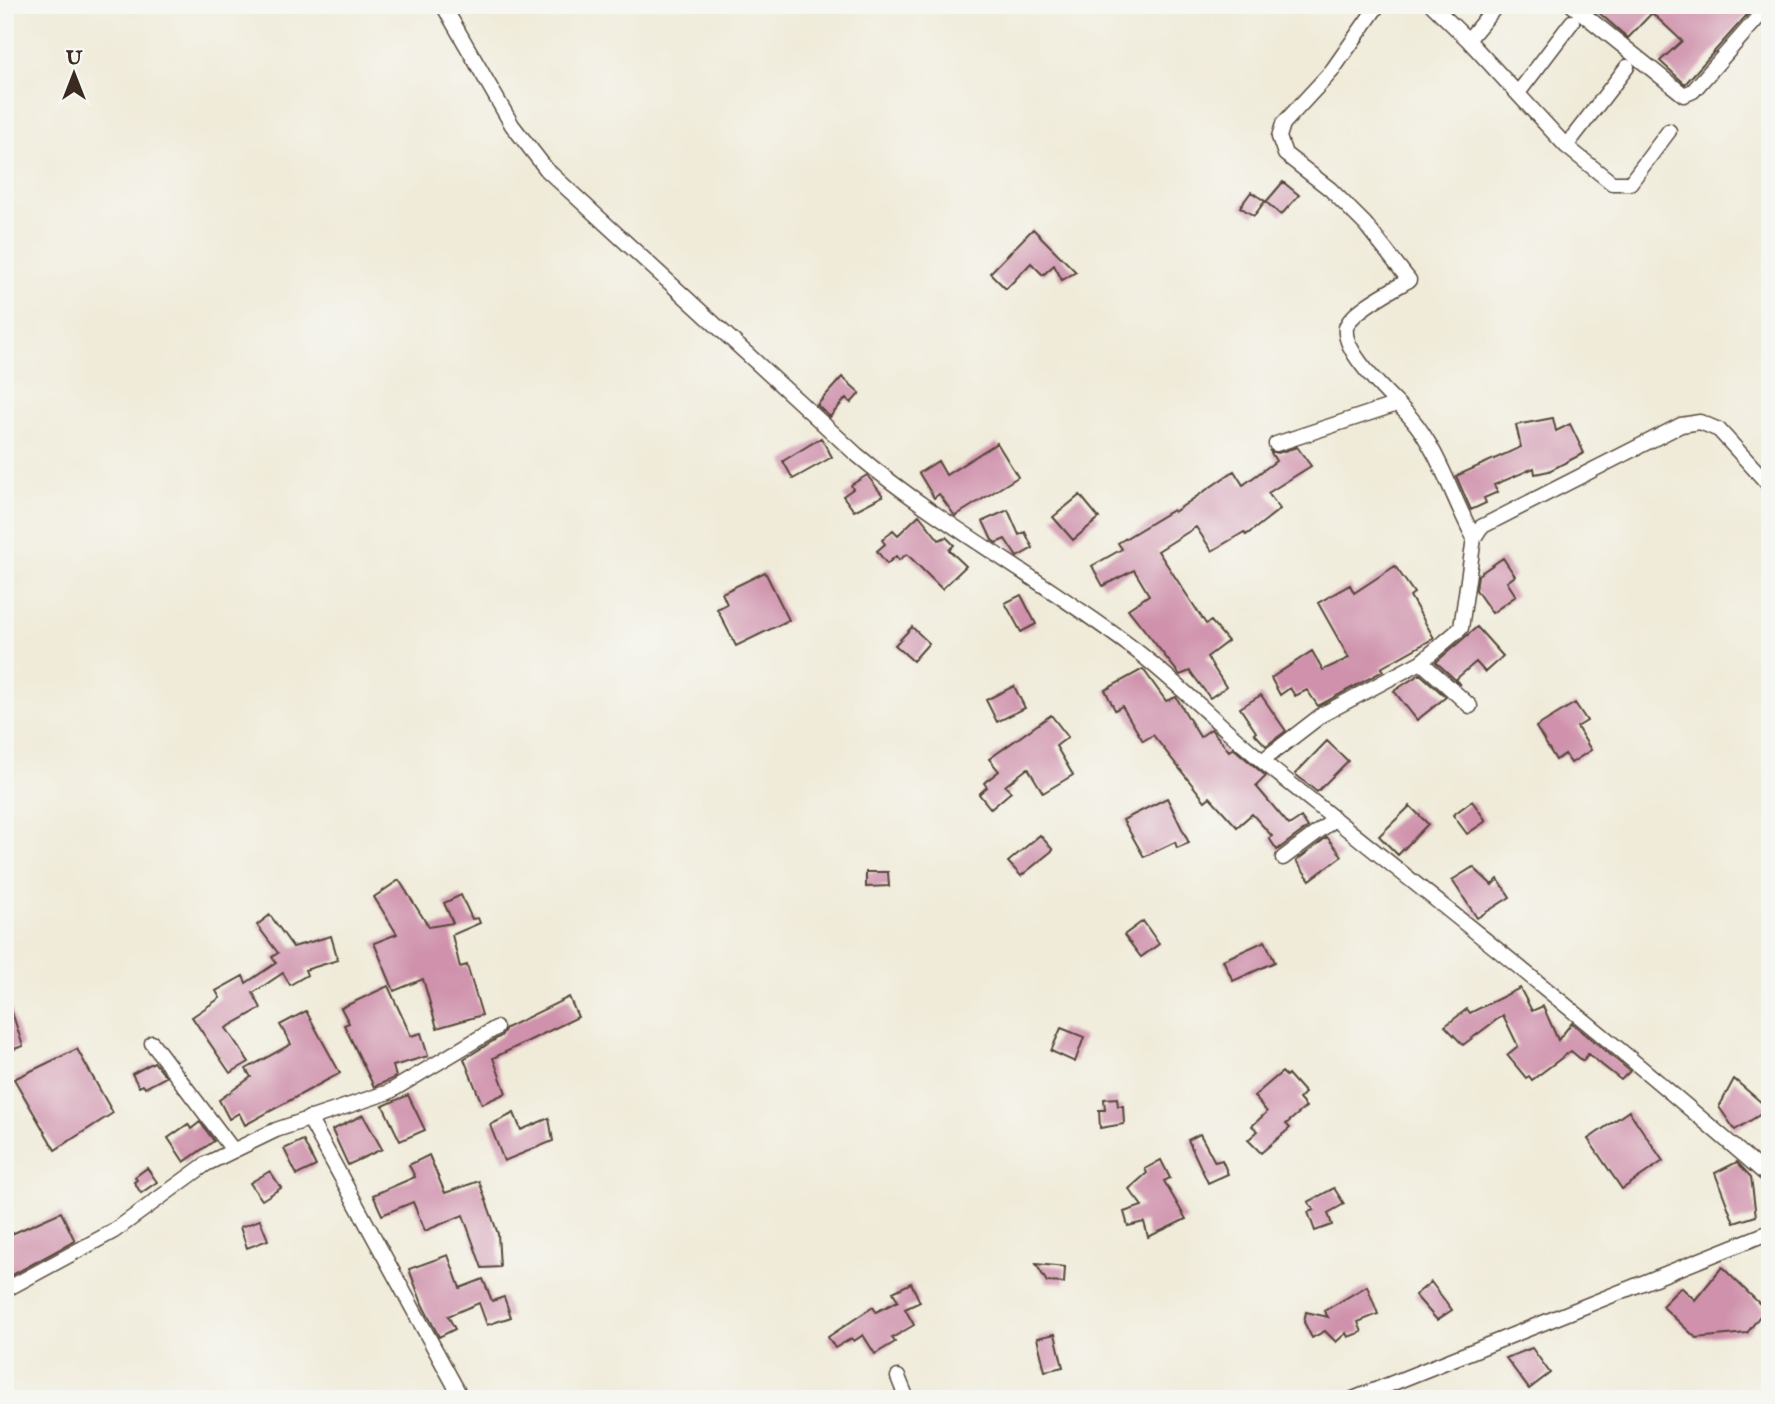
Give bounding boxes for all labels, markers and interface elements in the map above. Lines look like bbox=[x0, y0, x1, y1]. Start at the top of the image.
north arrow bbox=[38, 38, 108, 108]
text: U bbox=[65, 47, 83, 71]

